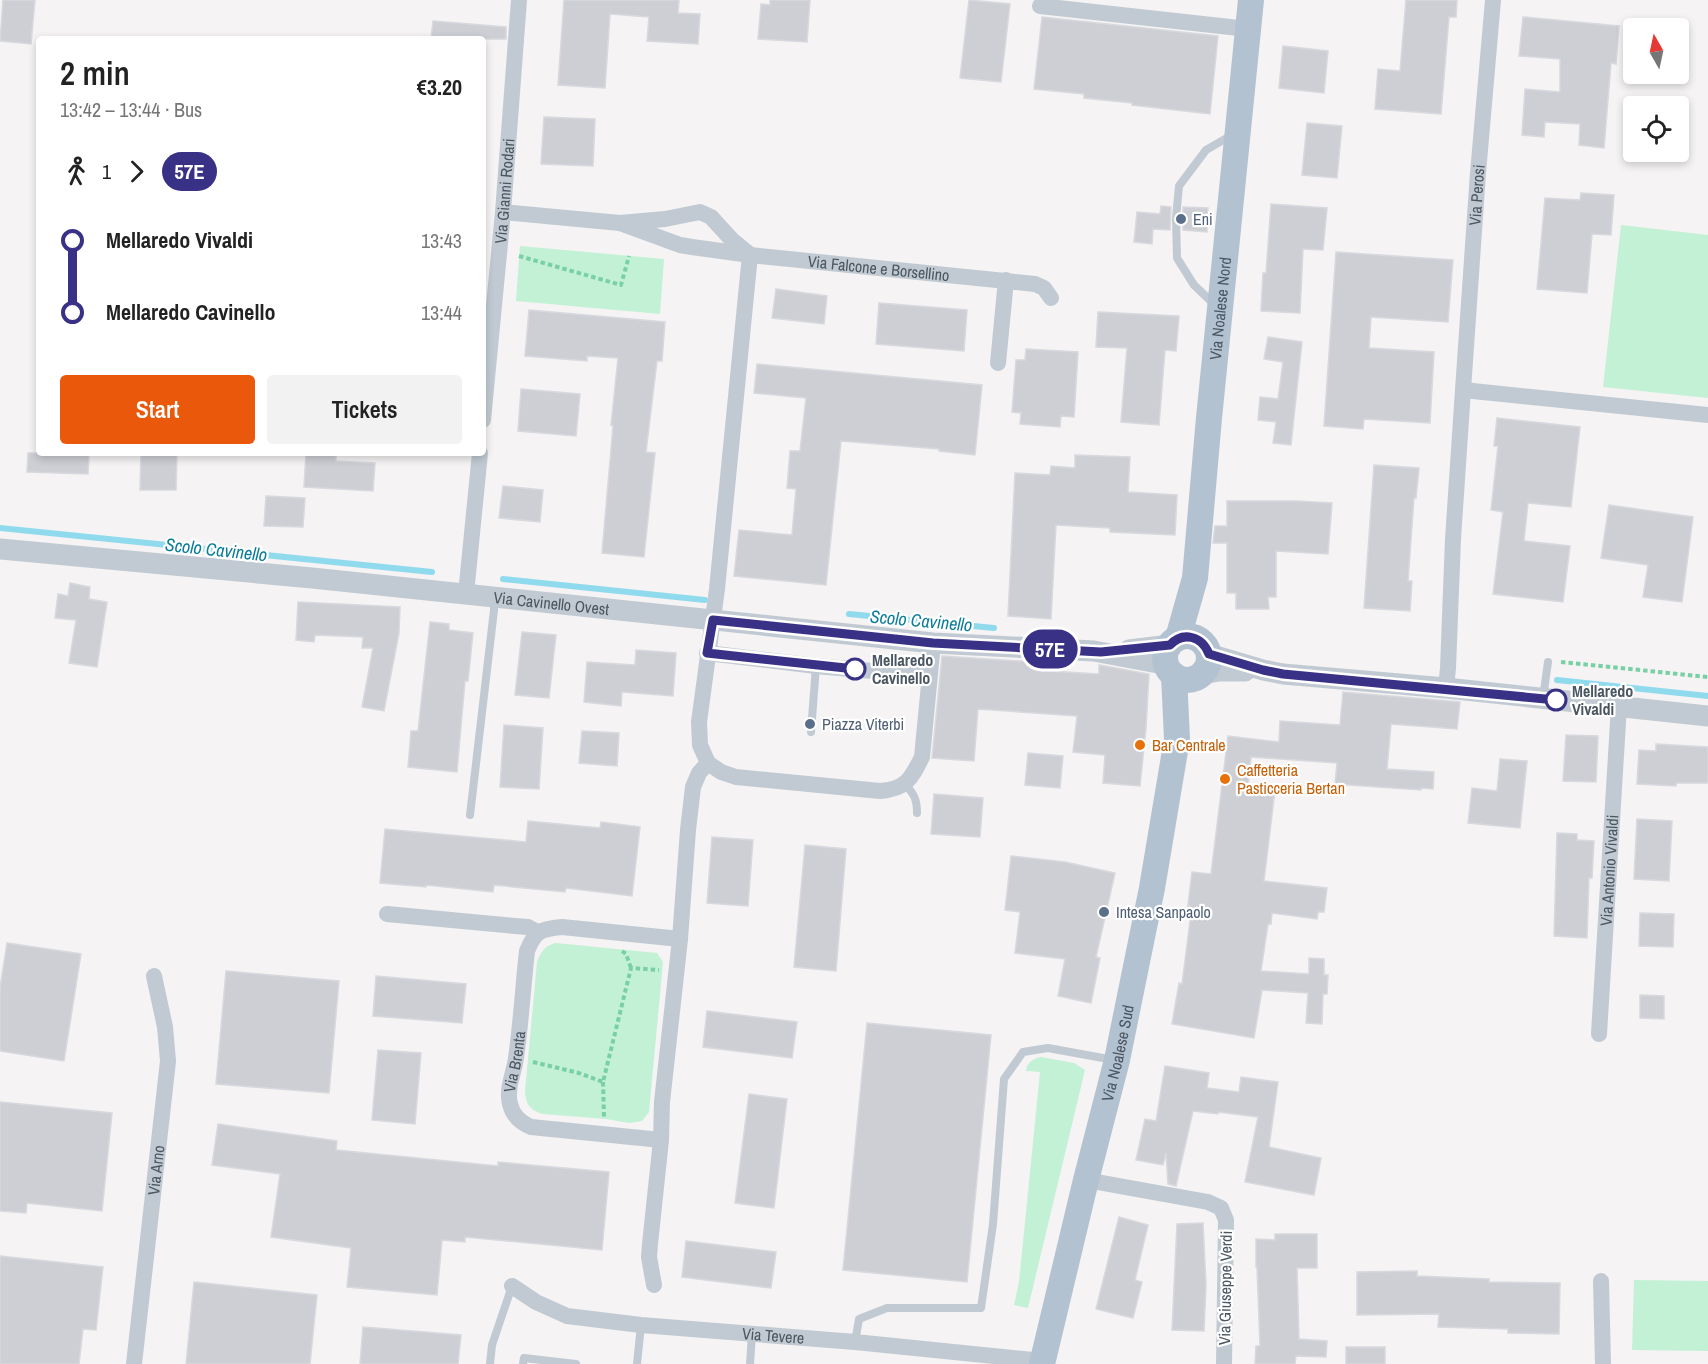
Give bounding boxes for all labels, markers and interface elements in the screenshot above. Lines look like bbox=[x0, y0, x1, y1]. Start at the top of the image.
north arrow bbox=[1623, 18, 1689, 84]
map controls bbox=[1623, 18, 1689, 162]
text: 2 min bbox=[60, 51, 130, 95]
text: €3.20 bbox=[417, 72, 462, 102]
text: 13:42 – 13:44 · Bus bbox=[60, 96, 202, 123]
button: locate bbox=[1623, 96, 1689, 162]
street label: Via Gianni Rodari bbox=[489, 138, 520, 245]
icon: walk bbox=[60, 155, 93, 188]
icon: forward bbox=[120, 155, 153, 188]
text: 57E bbox=[174, 157, 205, 186]
text: 1 bbox=[102, 158, 111, 185]
street label: Via Perosi bbox=[1463, 164, 1490, 226]
place label: Eni bbox=[1193, 208, 1213, 230]
marker: Eni bbox=[1174, 212, 1188, 226]
text: Mellaredo Vivaldi bbox=[106, 225, 253, 255]
text: 13:43 bbox=[421, 227, 462, 254]
street label: Via Falcone e Borsellino bbox=[807, 250, 951, 286]
street label: Via Noalese Nord bbox=[1204, 256, 1236, 361]
text: Mellaredo Cavinello bbox=[106, 297, 275, 327]
text: 13:44 bbox=[421, 299, 462, 326]
button: Start bbox=[60, 375, 255, 444]
button: Tickets bbox=[267, 375, 462, 444]
water label: Scolo Cavinello bbox=[164, 532, 268, 567]
street label: Via Cavinello Ovest bbox=[493, 586, 610, 620]
water label: Scolo Cavinello bbox=[869, 604, 973, 637]
line badge: 57E bbox=[1016, 630, 1084, 668]
text: 57E bbox=[1035, 635, 1065, 664]
place label: Mellaredo Cavinello bbox=[872, 649, 933, 689]
marker: Mellaredo Cavinello bbox=[844, 658, 866, 680]
place label: Mellaredo Vivaldi bbox=[1572, 680, 1633, 720]
marker: Mellaredo Vivaldi bbox=[1545, 689, 1567, 711]
place label: Piazza Viterbi bbox=[822, 713, 904, 735]
marker: Piazza Viterbi bbox=[803, 717, 817, 731]
place label: Bar Centrale bbox=[1152, 734, 1226, 756]
marker: Bar Centrale bbox=[1133, 738, 1147, 752]
place label: Caffetteria Pasticceria Bertan bbox=[1237, 759, 1345, 799]
marker: Caffetteria Pasticceria Bertan bbox=[1218, 772, 1232, 786]
street label: Via Antonio Vivaldi bbox=[1595, 814, 1623, 927]
place label: Intesa Sanpaolo bbox=[1116, 901, 1211, 923]
marker: Intesa Sanpaolo bbox=[1097, 905, 1111, 919]
street label: Via Noalese Sud bbox=[1096, 1003, 1139, 1104]
street label: Via Brenta bbox=[498, 1029, 530, 1094]
street label: Via Arno bbox=[142, 1144, 169, 1196]
street label: Via Giuseppe Verdi bbox=[1213, 1231, 1237, 1345]
street label: Via Tevere bbox=[741, 1322, 805, 1349]

